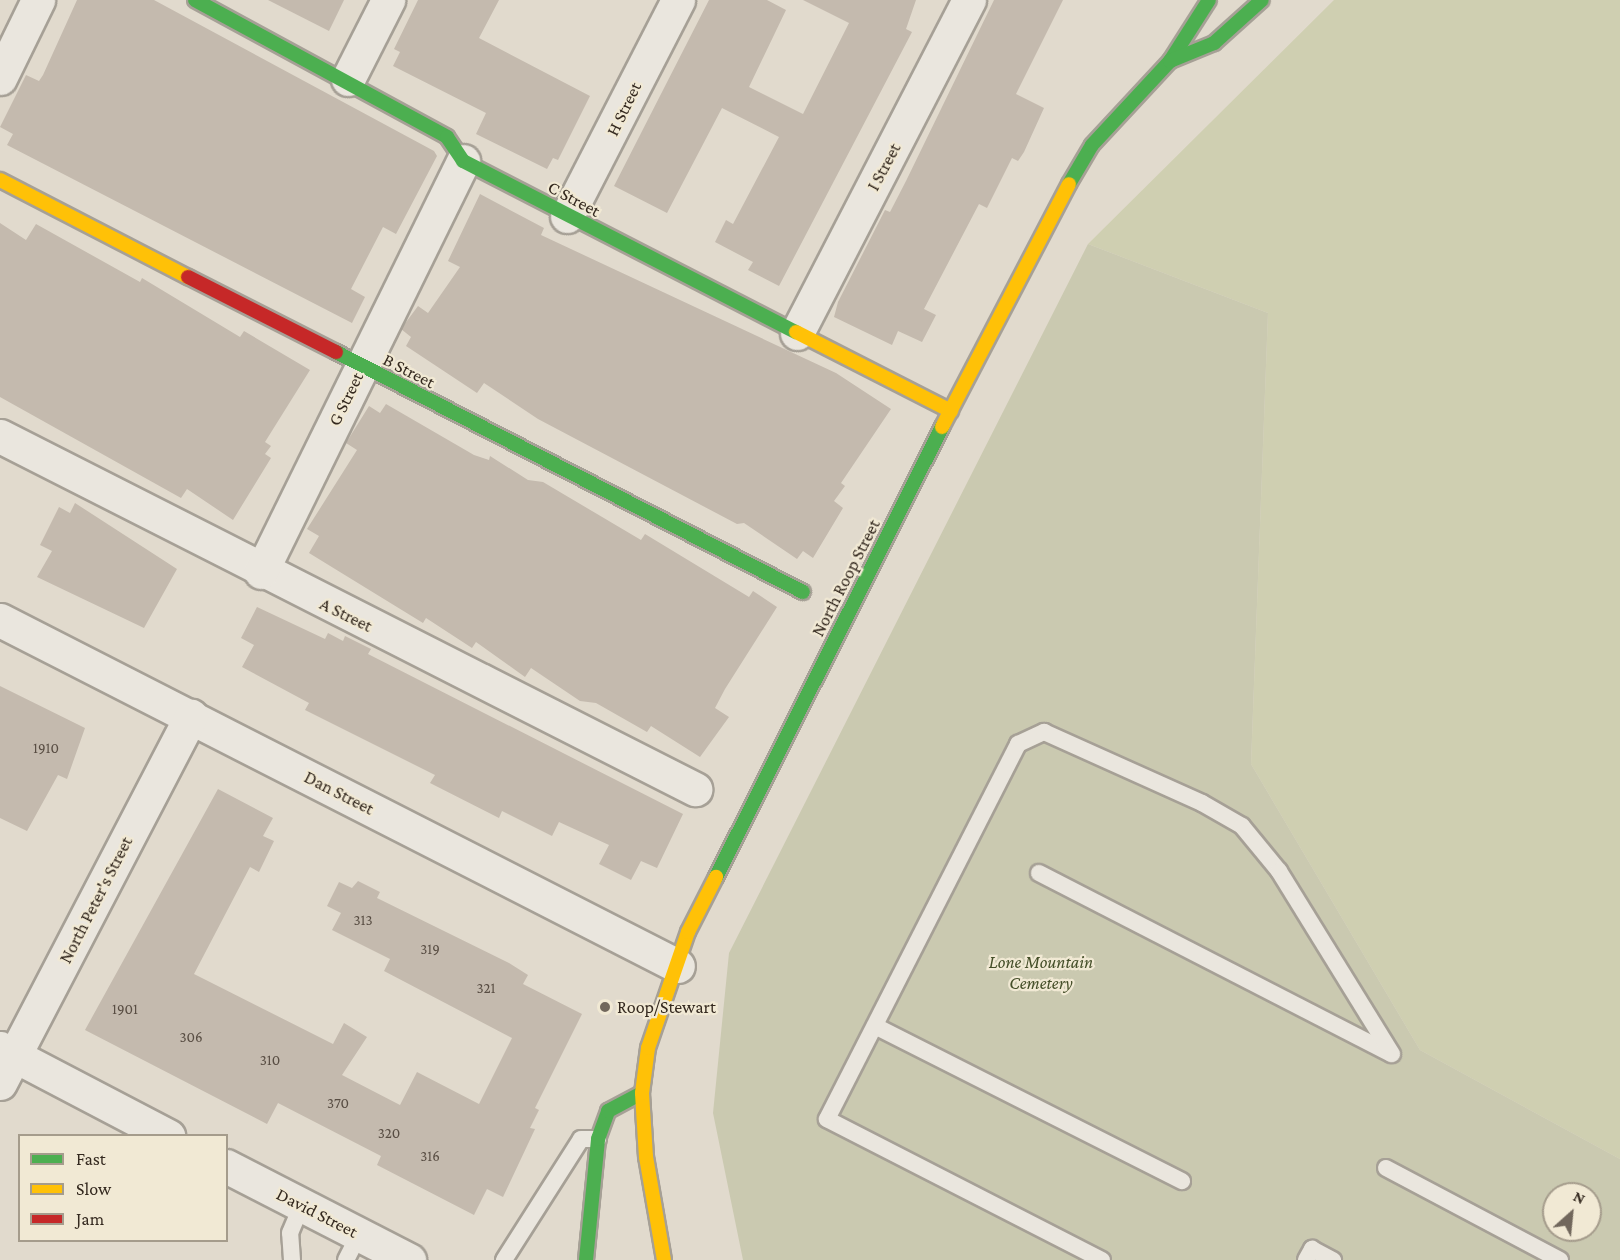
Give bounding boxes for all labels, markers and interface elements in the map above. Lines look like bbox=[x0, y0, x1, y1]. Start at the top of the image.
street label: H Street bbox=[602, 78, 646, 140]
street label: I Street bbox=[862, 139, 906, 195]
street label: C Street bbox=[544, 176, 604, 222]
street label: B Street bbox=[379, 349, 439, 393]
street label: G Street bbox=[324, 369, 368, 429]
street label: North Roop Street bbox=[807, 516, 885, 640]
street label: A Street bbox=[316, 593, 376, 637]
house number: 1910 bbox=[33, 740, 59, 758]
street label: Dan Street bbox=[300, 766, 378, 820]
street label: North Peter's Street bbox=[55, 833, 137, 967]
house number: 313 bbox=[353, 912, 373, 930]
house number: 319 bbox=[420, 941, 440, 959]
park label: Lone Mountain Cemetery bbox=[989, 952, 1093, 994]
house number: 321 bbox=[476, 980, 496, 998]
place label: Roop/Stewart bbox=[617, 996, 716, 1018]
marker: Roop/Stewart bbox=[598, 1000, 612, 1014]
house number: 1901 bbox=[112, 1001, 138, 1019]
house number: 306 bbox=[179, 1029, 203, 1047]
house number: 310 bbox=[260, 1052, 280, 1070]
house number: 370 bbox=[327, 1095, 349, 1113]
house number: 320 bbox=[378, 1125, 400, 1143]
legend bbox=[18, 1134, 228, 1242]
house number: 316 bbox=[420, 1148, 440, 1166]
text: Fast bbox=[76, 1149, 106, 1169]
text: Slow bbox=[76, 1179, 111, 1199]
north arrow bbox=[1542, 1182, 1602, 1242]
street label: David Street bbox=[273, 1183, 361, 1243]
text: N bbox=[1571, 1187, 1588, 1207]
text: Jam bbox=[76, 1209, 104, 1229]

